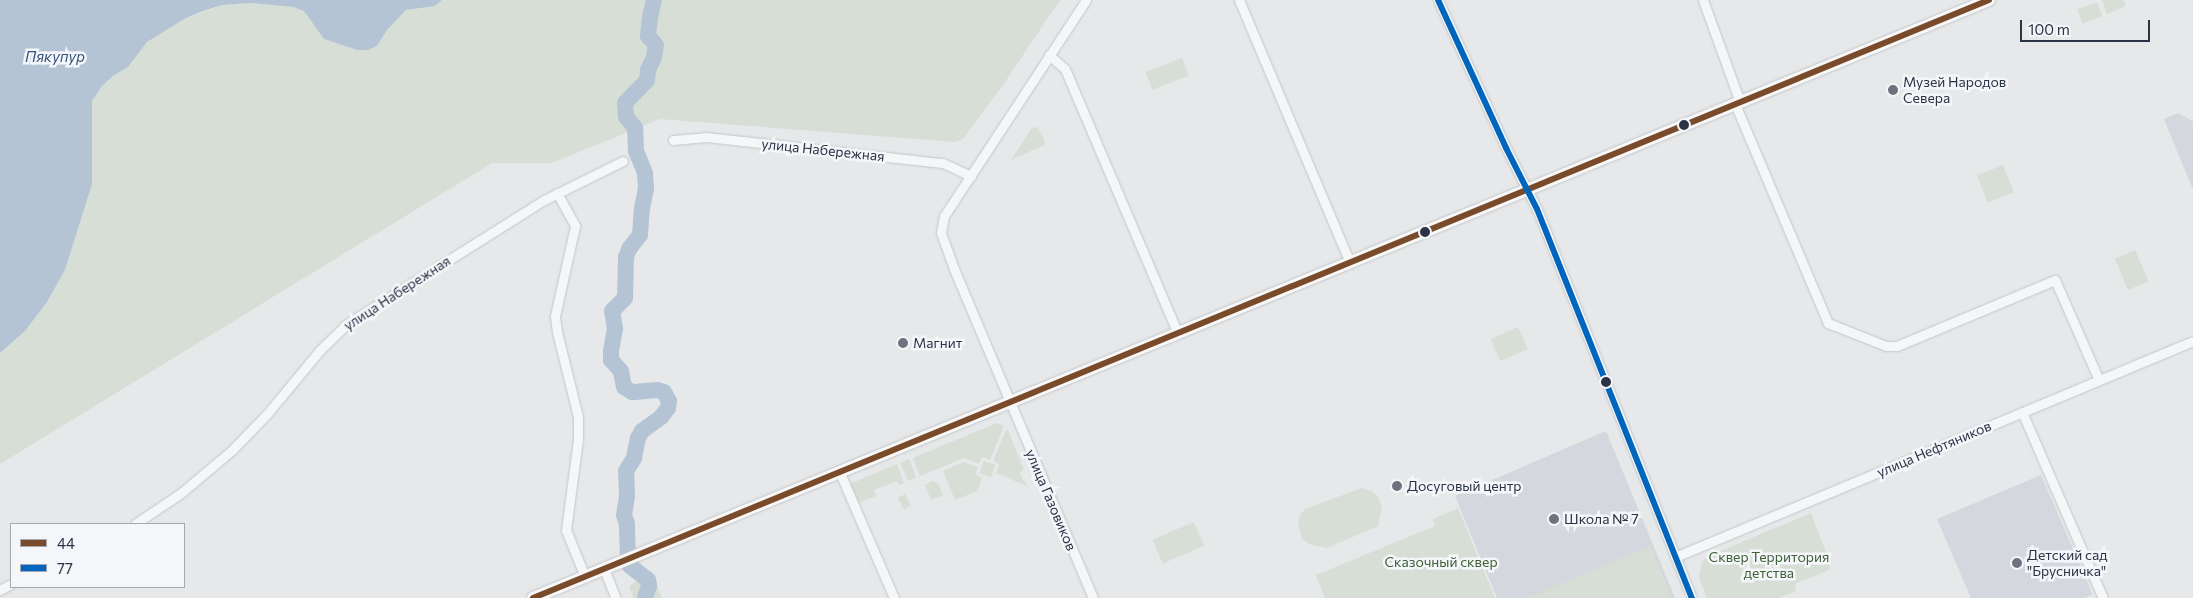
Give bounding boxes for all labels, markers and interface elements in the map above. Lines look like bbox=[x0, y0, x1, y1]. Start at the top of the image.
scale bar bbox=[2023, 10, 2153, 42]
text: 100 m bbox=[2028, 20, 2070, 38]
water label: Пякупур bbox=[25, 48, 85, 66]
place label: Музей Народов Севера bbox=[1903, 74, 2006, 106]
marker: Музей Народов Севера bbox=[1887, 84, 1899, 96]
unlabelled marker bbox=[1679, 120, 1689, 130]
street label: улица Набережная bbox=[761, 135, 885, 165]
unlabelled marker bbox=[1420, 227, 1430, 237]
street label: улица Набережная bbox=[340, 252, 454, 334]
place label: Магнит bbox=[913, 335, 962, 351]
marker: Магнит bbox=[897, 337, 909, 349]
unlabelled marker bbox=[1601, 377, 1611, 387]
street label: улица Нефтяников bbox=[1874, 417, 1994, 481]
street label: улица Газовиков bbox=[1022, 447, 1080, 553]
place label: Досуговый центр bbox=[1407, 478, 1521, 494]
marker: Досуговый центр bbox=[1391, 480, 1403, 492]
place label: Школа № 7 bbox=[1564, 511, 1639, 527]
marker: Школа № 7 bbox=[1548, 513, 1560, 525]
legend bbox=[10, 523, 185, 588]
text: 44 bbox=[57, 534, 75, 552]
place label: Детский сад "Брусничка" bbox=[2027, 547, 2107, 580]
park label: Сквер Территория детства bbox=[1709, 549, 1829, 582]
park label: Сказочный сквер bbox=[1384, 554, 1498, 570]
marker: Детский сад "Брусничка" bbox=[2011, 557, 2023, 569]
text: 77 bbox=[57, 559, 73, 577]

